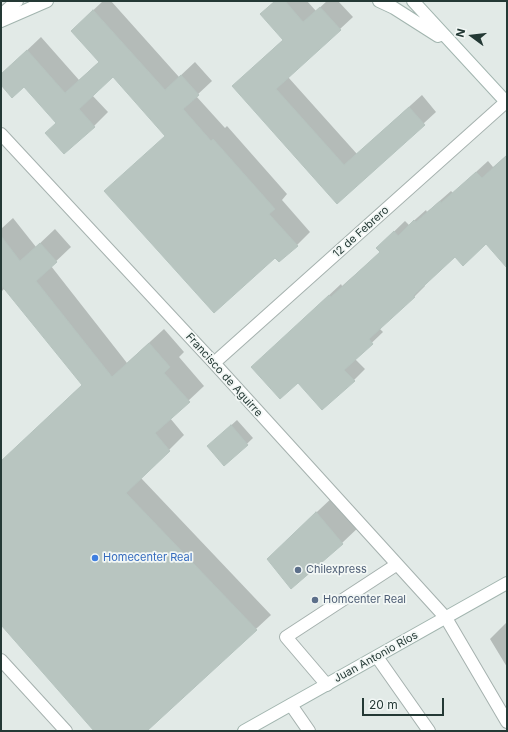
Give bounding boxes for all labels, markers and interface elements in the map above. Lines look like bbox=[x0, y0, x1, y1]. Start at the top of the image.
north arrow bbox=[452, 16, 492, 56]
text: N bbox=[453, 27, 468, 39]
street label: 12 de Febrero bbox=[330, 203, 392, 261]
street label: Francisco de Aguirre bbox=[183, 330, 265, 420]
place label: Homecenter Real bbox=[103, 551, 192, 565]
marker: Homecenter Real bbox=[90, 553, 100, 563]
place label: Chilexpress bbox=[306, 563, 367, 577]
marker: Chilexpress bbox=[293, 565, 303, 575]
place label: Homcenter Real bbox=[323, 593, 406, 607]
marker: Homcenter Real bbox=[310, 595, 320, 605]
street label: Juan Antonio Ríos bbox=[332, 629, 420, 685]
scale bar bbox=[364, 690, 446, 716]
text: 20 m bbox=[369, 697, 398, 712]

